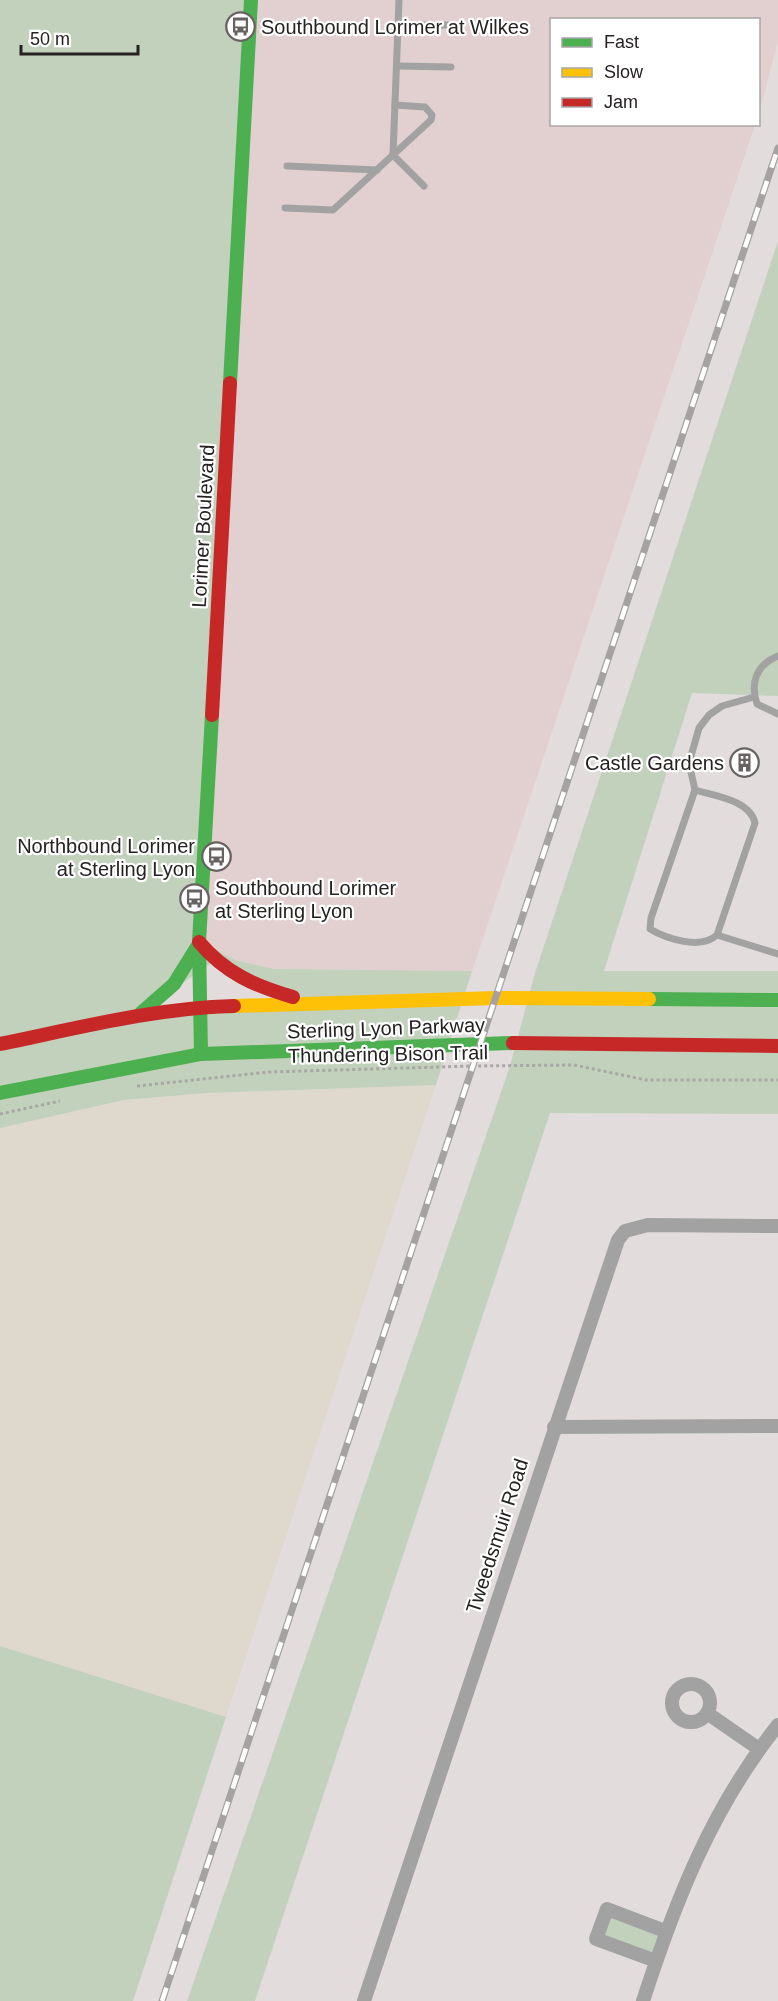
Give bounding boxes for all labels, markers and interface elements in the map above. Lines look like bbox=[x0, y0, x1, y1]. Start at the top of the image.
bus stop icon: Southbound Lorimer at Wilkes bbox=[224, 11, 256, 43]
place label: Southbound Lorimer at Wilkes bbox=[261, 16, 529, 38]
scale bar bbox=[21, 18, 138, 56]
legend bbox=[550, 18, 760, 126]
text: 50 m bbox=[30, 29, 70, 49]
text: Fast bbox=[604, 32, 639, 52]
text: Slow bbox=[604, 62, 644, 82]
text: Jam bbox=[604, 92, 638, 112]
street label: Lorimer Boulevard bbox=[188, 444, 218, 608]
building icon: Castle Gardens bbox=[729, 747, 761, 779]
place label: Castle Gardens bbox=[585, 752, 724, 774]
place label: Northbound Lorimer at Sterling Lyon bbox=[17, 835, 195, 880]
bus stop icon: Northbound Lorimer at Sterling Lyon bbox=[200, 841, 232, 873]
place label: Southbound Lorimer at Sterling Lyon bbox=[215, 877, 397, 922]
bus stop icon: Southbound Lorimer at Sterling Lyon bbox=[178, 883, 210, 915]
street label: Sterling Lyon Parkway bbox=[287, 1014, 485, 1042]
street label: Thundering Bison Trail bbox=[288, 1041, 488, 1067]
street label: Tweedsmuir Road bbox=[462, 1456, 532, 1616]

